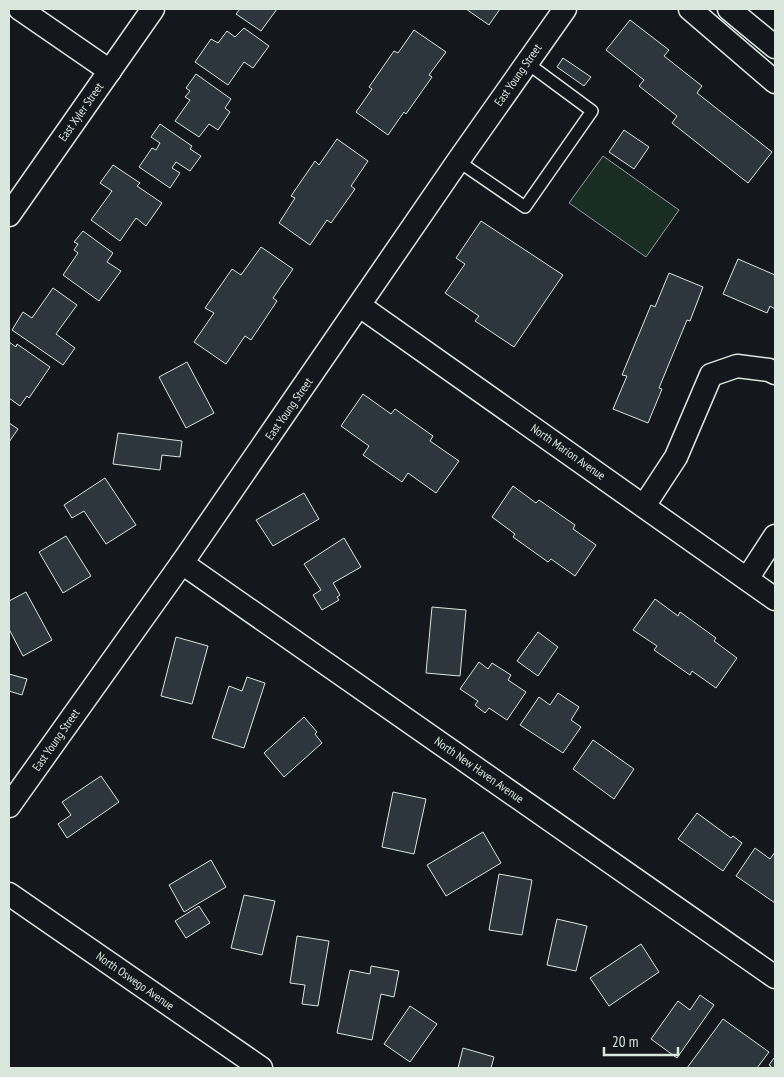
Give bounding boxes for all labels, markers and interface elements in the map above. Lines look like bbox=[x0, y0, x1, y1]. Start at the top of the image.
street label: East Young Street bbox=[491, 40, 545, 109]
street label: East Xyler Street bbox=[55, 79, 107, 144]
street label: East Young Street bbox=[262, 374, 316, 443]
street label: North Marion Avenue bbox=[528, 420, 609, 483]
street label: East Young Street bbox=[29, 705, 83, 774]
street label: North New Haven Avenue bbox=[432, 733, 527, 806]
street label: North Oswego Avenue bbox=[93, 948, 177, 1013]
scale bar bbox=[604, 1024, 678, 1056]
text: 20 m bbox=[612, 1032, 638, 1051]

